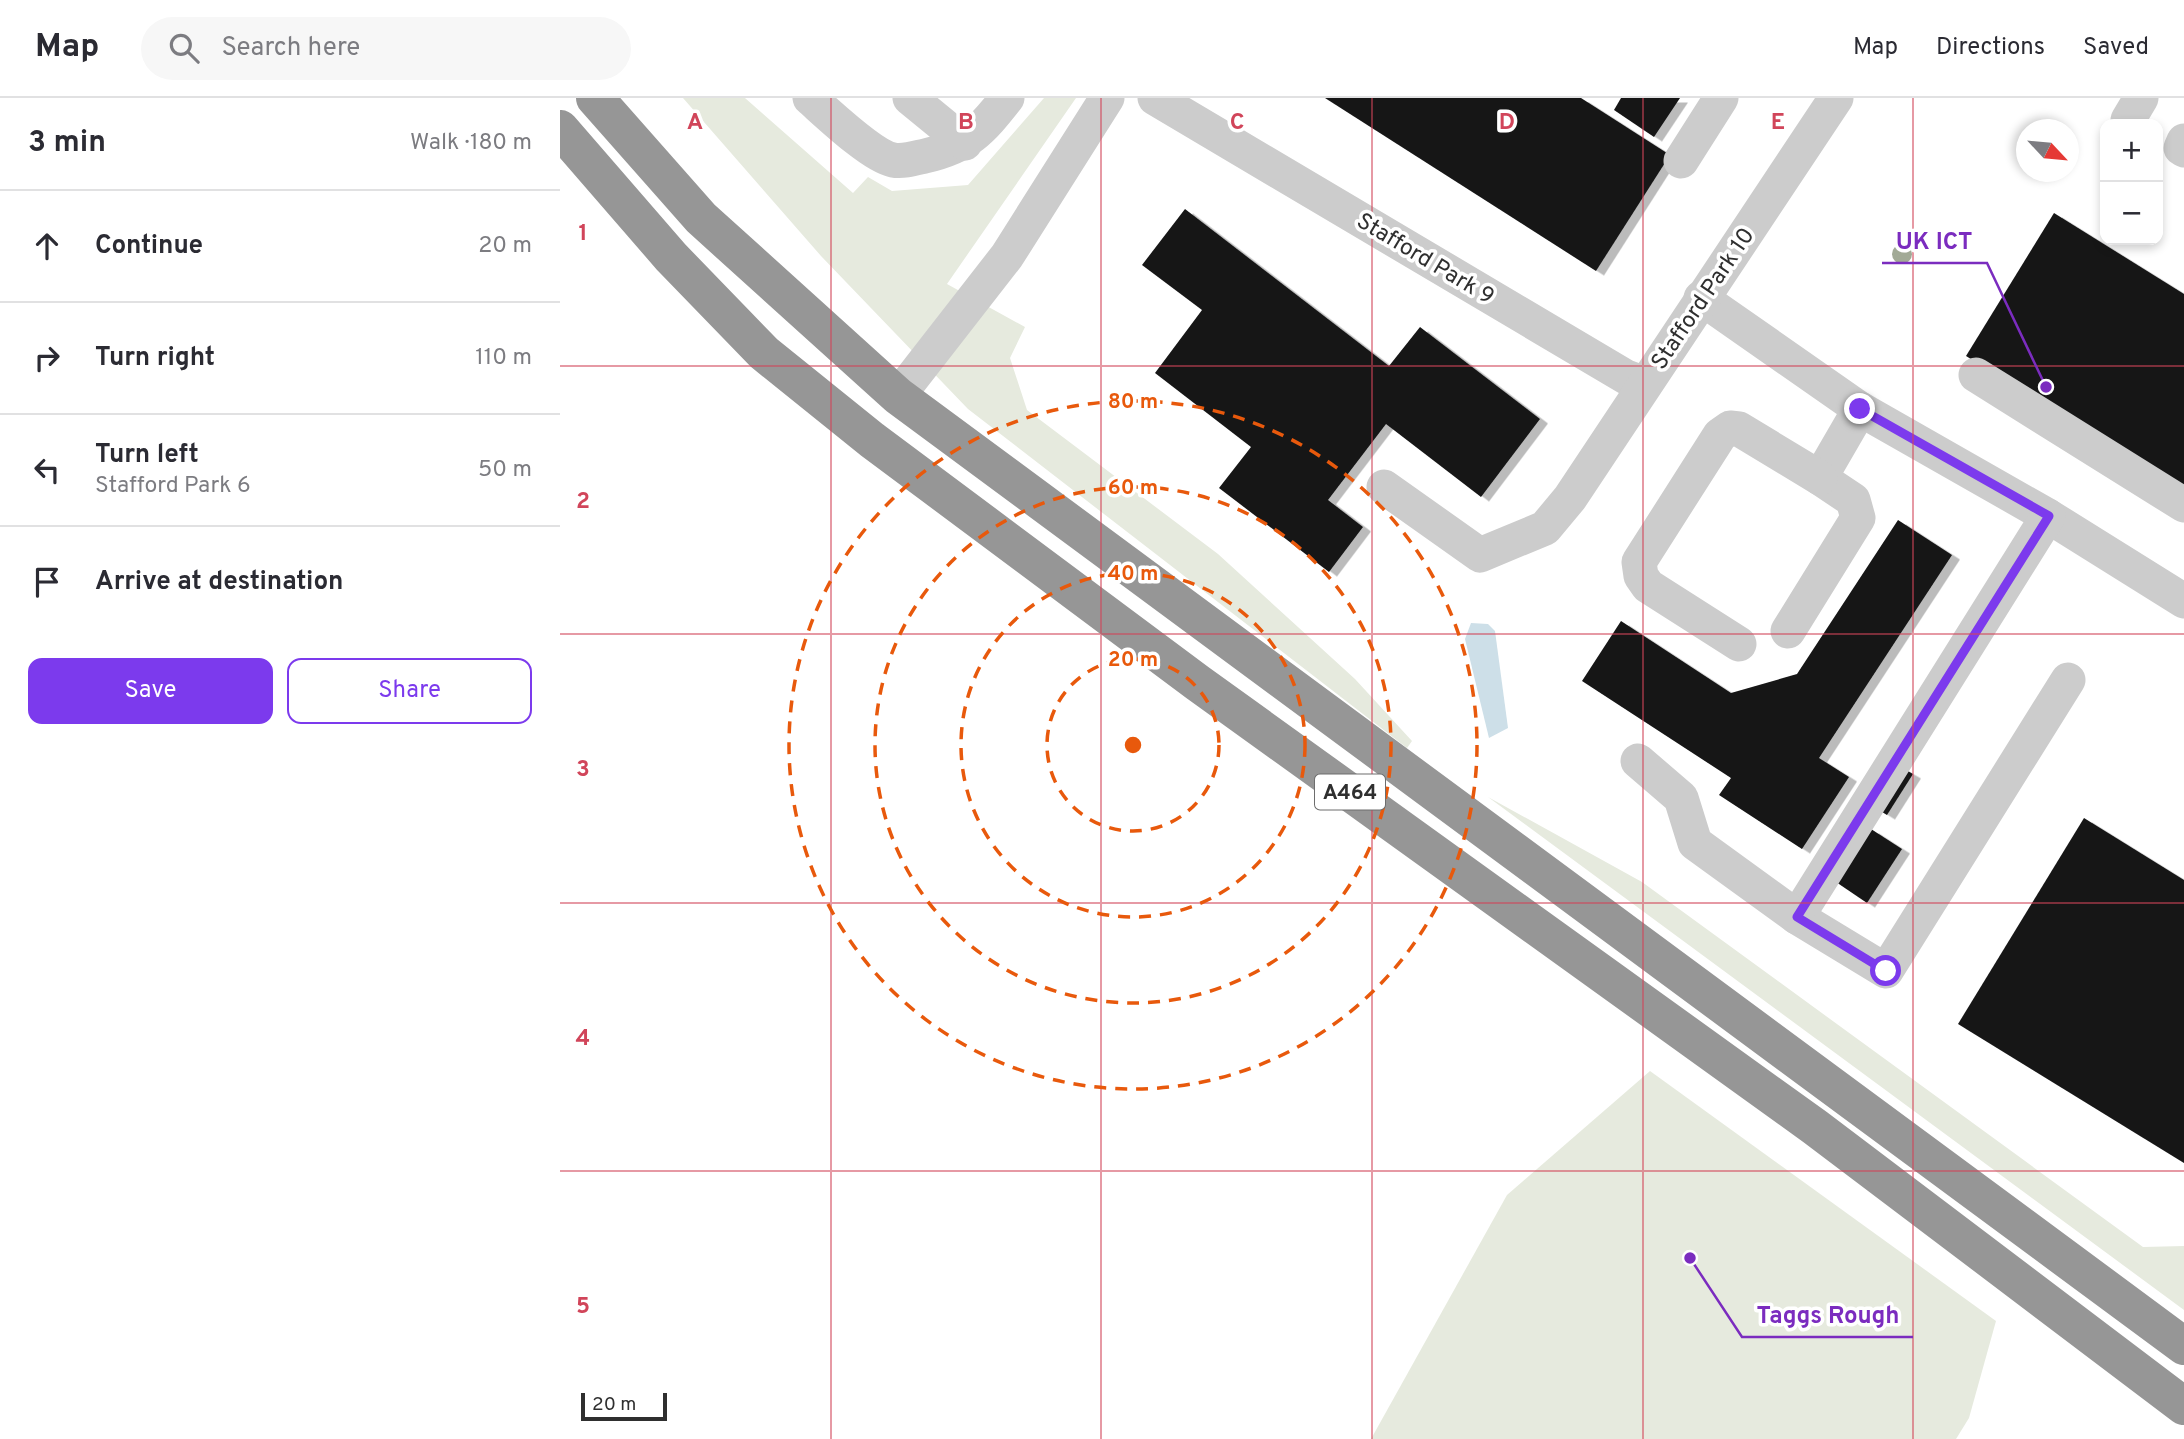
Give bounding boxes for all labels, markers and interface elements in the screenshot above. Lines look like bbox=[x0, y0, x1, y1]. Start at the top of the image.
search box bbox=[141, 17, 631, 80]
text: Map bbox=[35, 27, 99, 69]
icon: search bbox=[165, 29, 203, 67]
text: Search here bbox=[221, 32, 360, 65]
text: Map bbox=[1853, 33, 1898, 63]
text: Directions bbox=[1936, 33, 2045, 63]
text: Saved bbox=[2083, 33, 2149, 63]
text: A bbox=[687, 109, 703, 138]
text: B bbox=[958, 109, 974, 138]
text: C bbox=[1230, 109, 1244, 138]
text: D bbox=[1499, 109, 1515, 138]
text: E bbox=[1771, 109, 1785, 138]
north arrow bbox=[2016, 119, 2079, 182]
map controls bbox=[2100, 119, 2163, 245]
button: + bbox=[2100, 119, 2163, 182]
text: 3 min bbox=[28, 125, 106, 162]
text: Walk · 180 m bbox=[410, 129, 532, 158]
button: − bbox=[2100, 182, 2163, 245]
street label: Stafford Park 9 bbox=[1351, 208, 1499, 313]
callout: UK ICT bbox=[1882, 218, 1987, 263]
text: 1 bbox=[578, 220, 588, 249]
street label: Stafford Park 10 bbox=[1646, 223, 1762, 376]
icon: ahead bbox=[28, 227, 66, 265]
text: UK ICT bbox=[1896, 228, 1972, 258]
text: Continue bbox=[95, 230, 203, 263]
text: 20 m bbox=[478, 232, 532, 261]
icon: right bbox=[28, 339, 66, 377]
text: Turn right bbox=[95, 342, 215, 375]
text: 110 m bbox=[475, 344, 532, 373]
text: 80 m bbox=[1108, 389, 1158, 416]
route end bbox=[1844, 393, 1875, 424]
text: Turn left bbox=[95, 439, 199, 472]
icon: left bbox=[28, 451, 66, 489]
text: 50 m bbox=[478, 456, 532, 485]
text: Stafford Park 6 bbox=[95, 472, 251, 501]
text: 60 m bbox=[1108, 475, 1158, 502]
text: 2 bbox=[576, 488, 590, 517]
text: 40 m bbox=[1108, 561, 1158, 588]
icon: arrive bbox=[28, 563, 66, 601]
text: Arrive at destination bbox=[95, 566, 343, 599]
text: 20 m bbox=[1108, 647, 1158, 674]
button: Save bbox=[28, 658, 273, 724]
button: Share bbox=[287, 658, 532, 724]
centre of rings bbox=[1121, 733, 1145, 757]
text: 3 bbox=[576, 756, 590, 785]
road number: A464 bbox=[1315, 774, 1385, 810]
route start bbox=[1870, 955, 1901, 986]
text: 4 bbox=[576, 1025, 590, 1054]
callout: Taggs Rough bbox=[1742, 1292, 1913, 1337]
text: 5 bbox=[576, 1293, 590, 1322]
text: Taggs Rough bbox=[1756, 1302, 1900, 1332]
scale bar bbox=[581, 1390, 667, 1422]
text: 20 m bbox=[592, 1393, 636, 1417]

